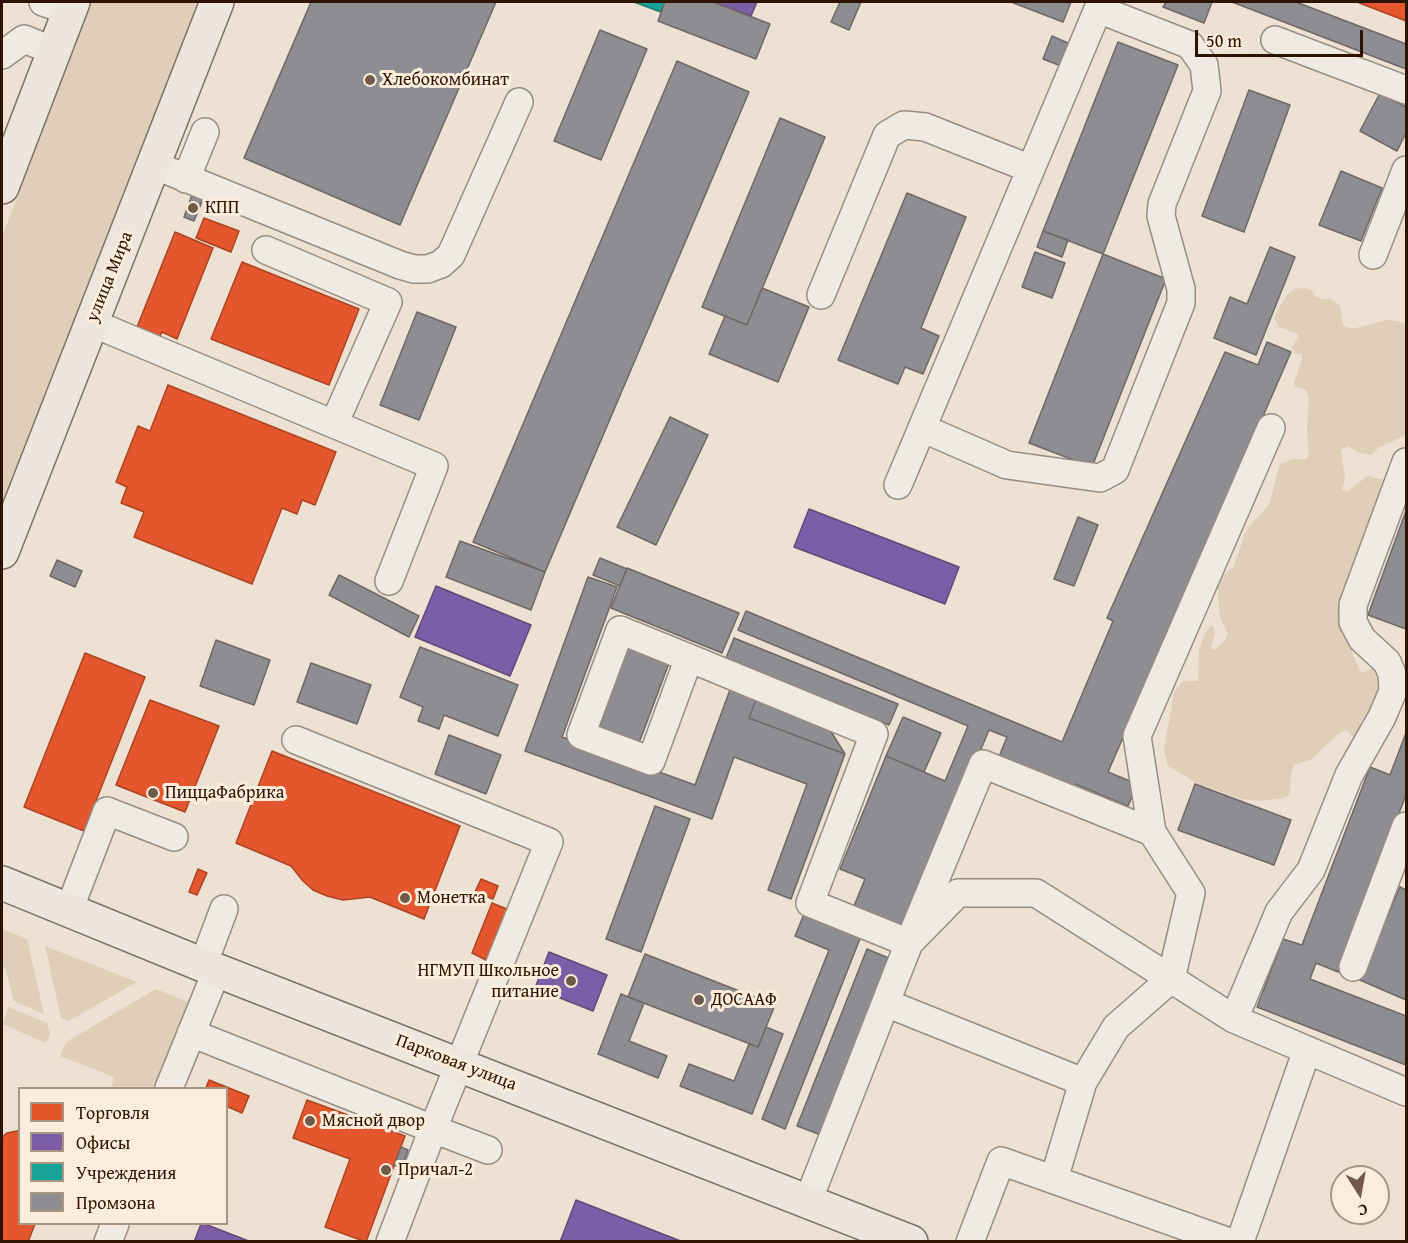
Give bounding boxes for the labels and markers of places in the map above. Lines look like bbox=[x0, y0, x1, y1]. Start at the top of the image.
place label: Хлебокомбинат bbox=[382, 69, 509, 91]
marker: Хлебокомбинат bbox=[363, 73, 377, 87]
place label: КПП bbox=[205, 197, 239, 219]
marker: КПП bbox=[186, 201, 200, 215]
place label: ПиццаФабрика bbox=[165, 782, 284, 804]
marker: ПиццаФабрика bbox=[146, 786, 160, 800]
place label: Монетка bbox=[417, 887, 486, 909]
marker: Монетка bbox=[398, 891, 412, 905]
place label: НГМУП Школьное питание bbox=[418, 960, 559, 1002]
marker: НГМУП Школьное питание bbox=[564, 974, 578, 988]
place label: ДОСААФ bbox=[711, 989, 777, 1011]
marker: ДОСААФ bbox=[692, 993, 706, 1007]
place label: Мясной двор bbox=[322, 1110, 425, 1132]
marker: Мясной двор bbox=[303, 1114, 317, 1128]
place label: Причал-2 bbox=[398, 1159, 473, 1181]
marker: Причал-2 bbox=[379, 1163, 393, 1177]

